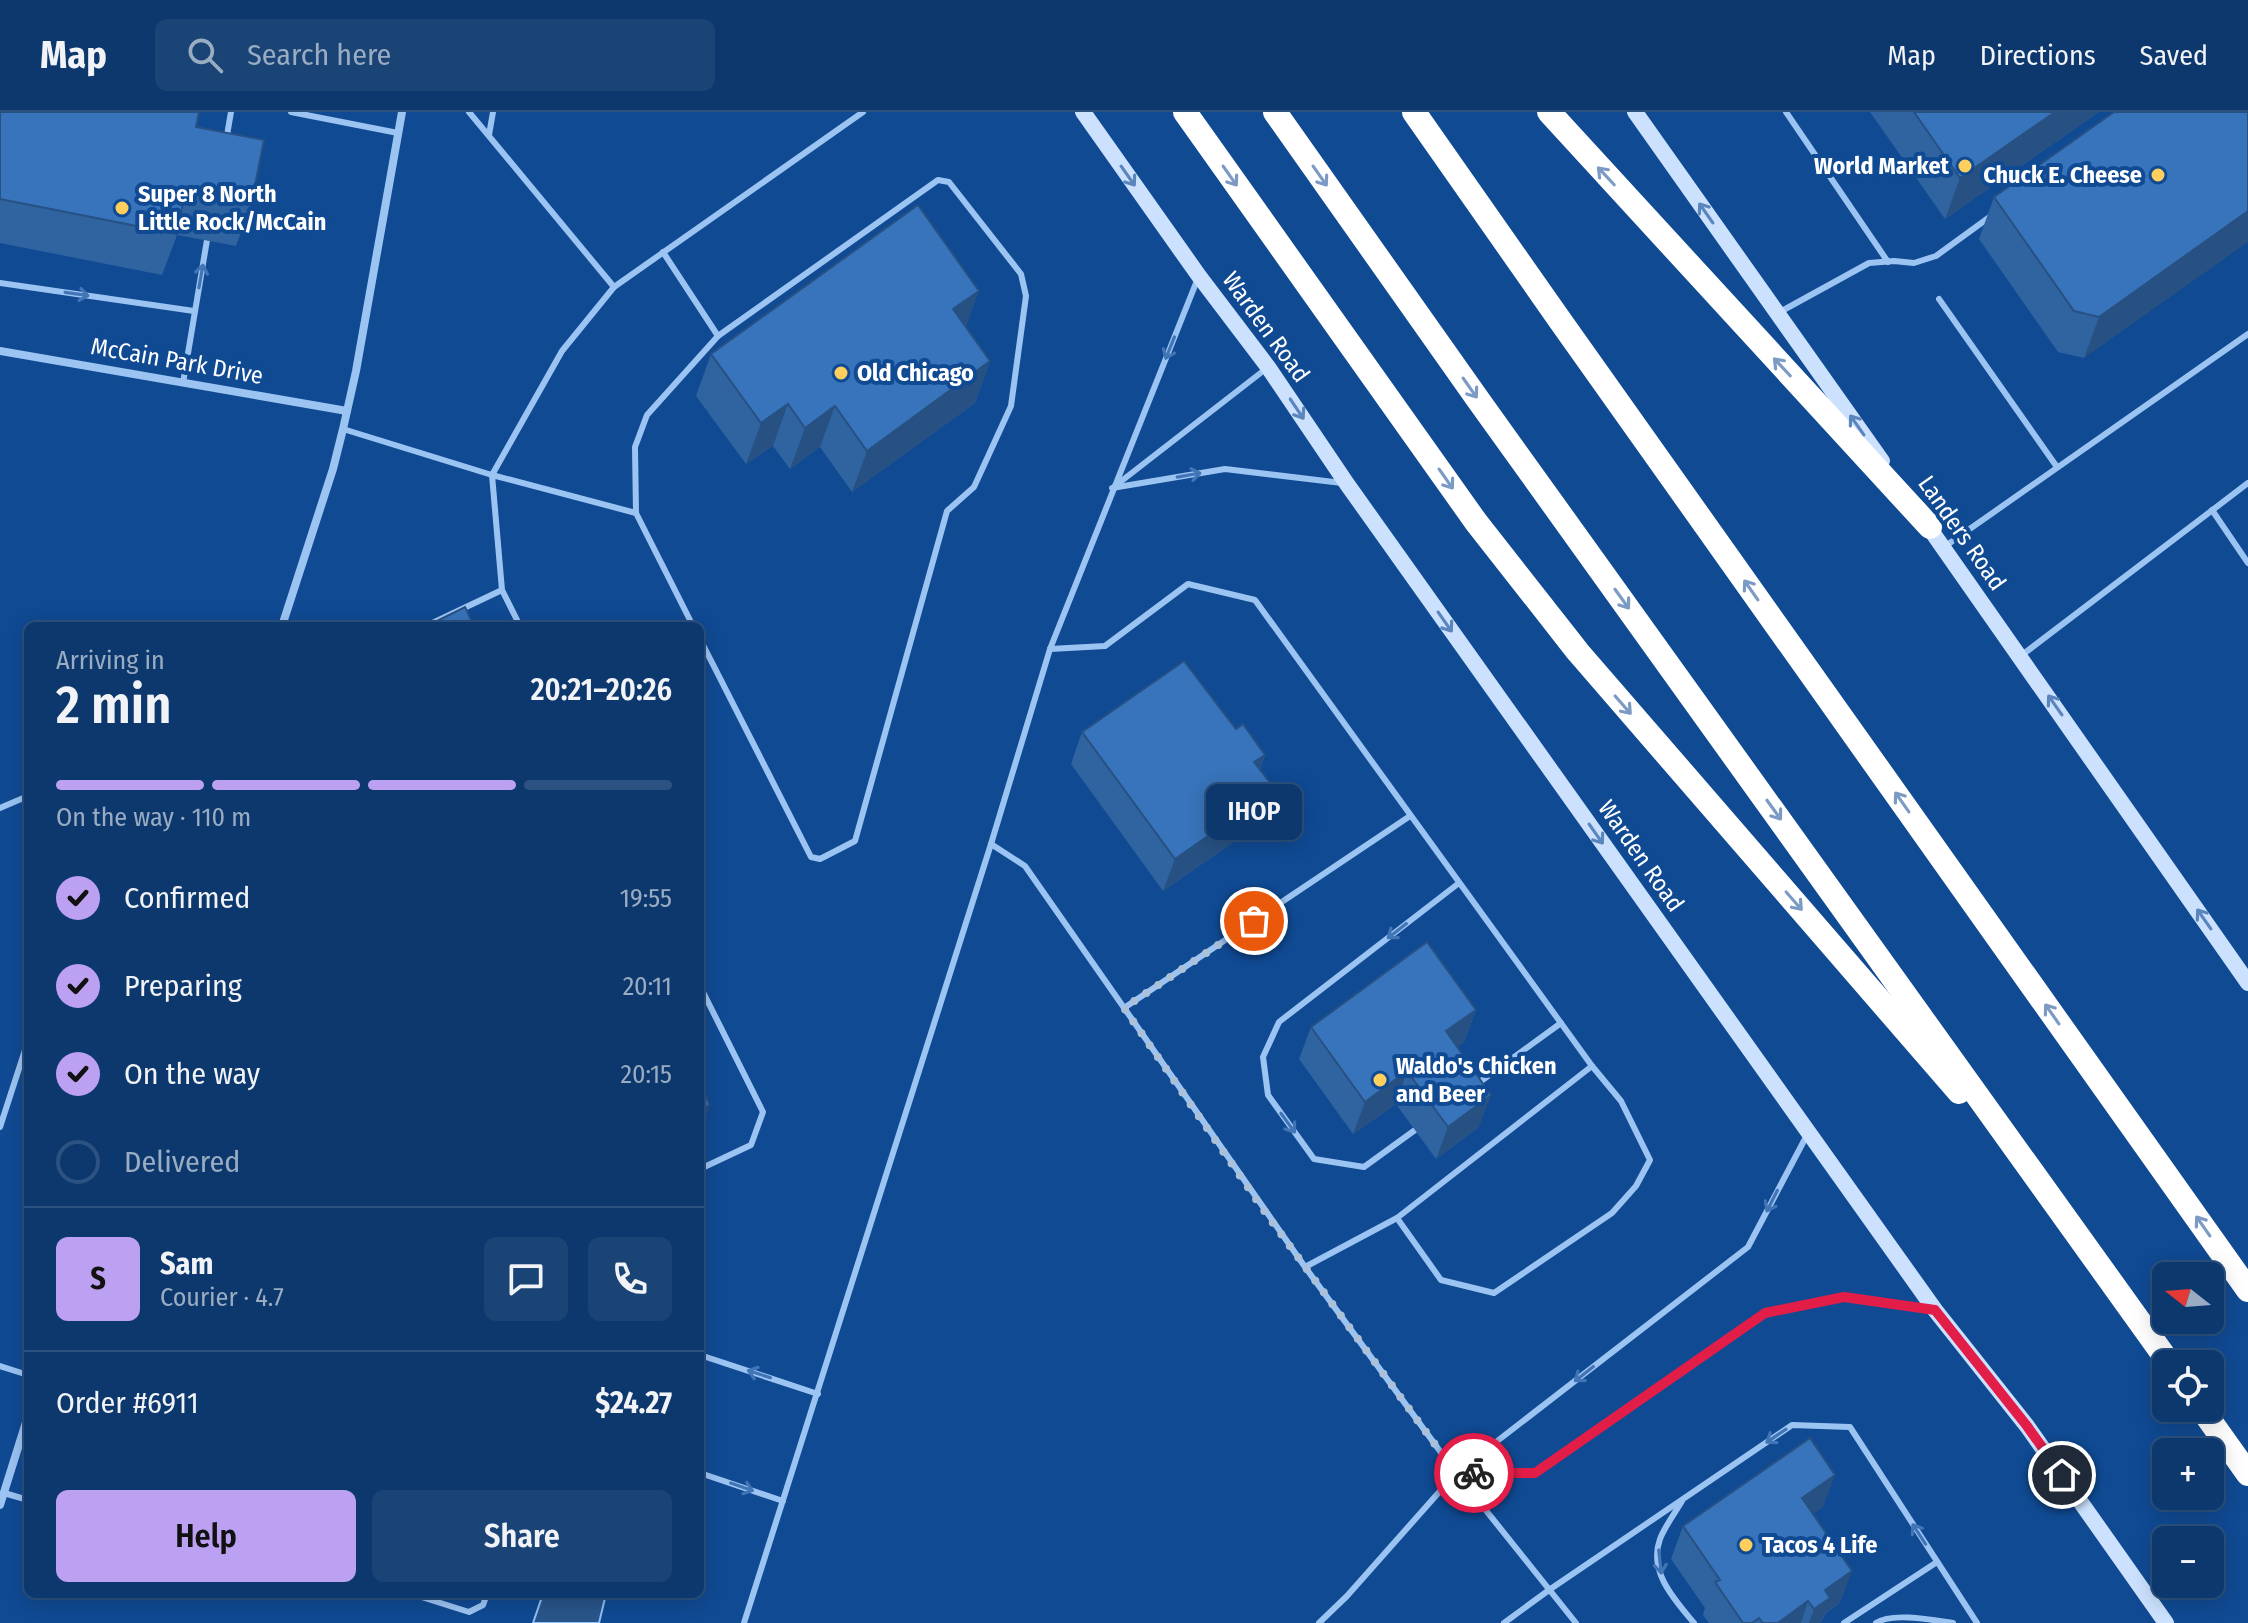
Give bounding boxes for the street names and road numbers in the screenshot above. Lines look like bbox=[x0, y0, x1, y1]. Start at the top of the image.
street label: Warden Road bbox=[1217, 266, 1315, 388]
street label: McCain Park Drive bbox=[89, 332, 265, 390]
street label: Landers Road bbox=[1912, 470, 2012, 596]
street label: Warden Road bbox=[1592, 795, 1690, 917]

